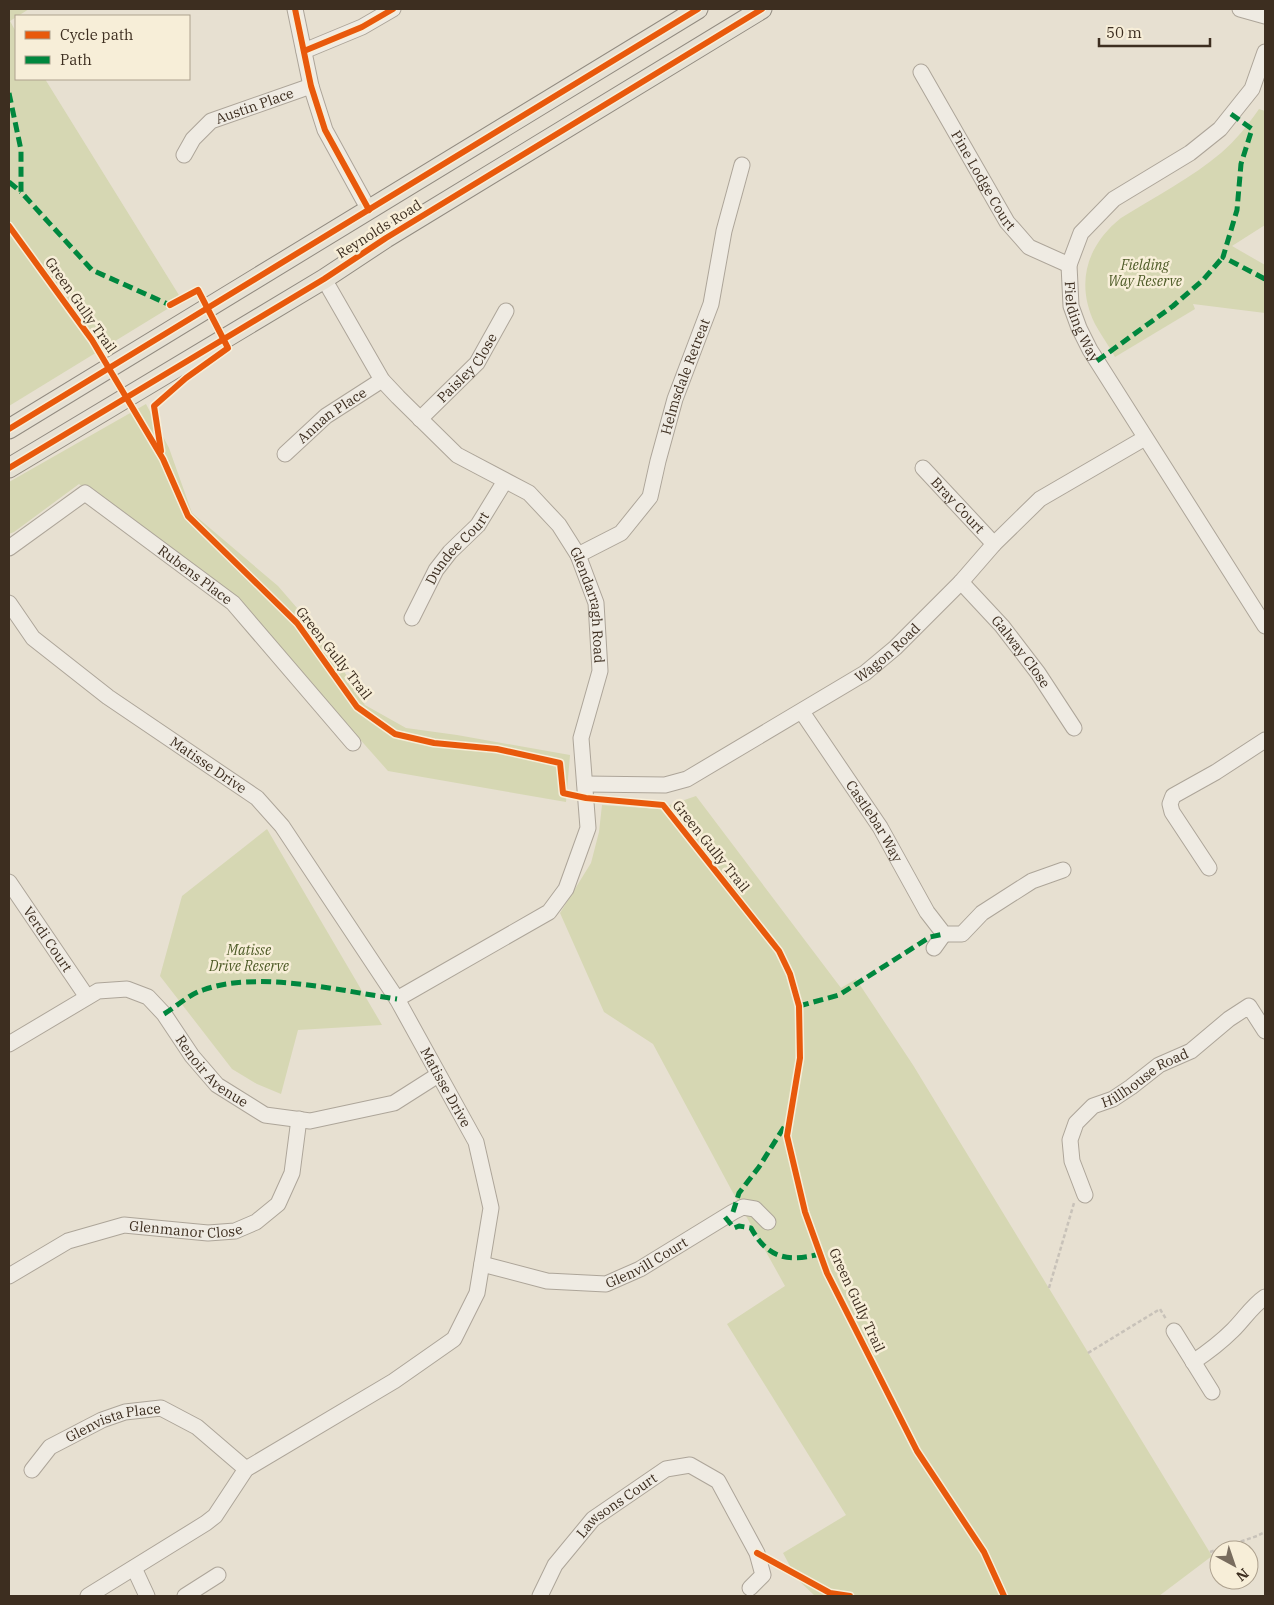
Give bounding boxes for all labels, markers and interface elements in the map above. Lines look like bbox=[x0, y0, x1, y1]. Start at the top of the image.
legend bbox=[15, 15, 190, 80]
scale bar bbox=[1099, 15, 1210, 47]
text: 50 m bbox=[1106, 23, 1142, 42]
text: Cycle path bbox=[60, 25, 133, 44]
text: Path bbox=[60, 50, 92, 69]
street label: Austin Place bbox=[213, 84, 296, 128]
street label: Pine Lodge Court bbox=[947, 127, 1019, 234]
street label: Reynolds Road bbox=[333, 195, 425, 262]
street label: Green Gully Trail bbox=[41, 254, 121, 356]
park label: Fielding Way Reserve bbox=[1108, 256, 1183, 290]
street label: Fielding Way bbox=[1061, 281, 1104, 366]
street label: Helmsdale Retreat bbox=[657, 316, 714, 437]
street label: Paisley Close bbox=[433, 330, 501, 406]
street label: Annan Place bbox=[293, 383, 370, 447]
street label: Bray Court bbox=[927, 473, 989, 537]
street label: Dundee Court bbox=[421, 508, 493, 588]
street label: Rubens Place bbox=[154, 541, 236, 608]
street label: Glendarragh Road bbox=[566, 543, 609, 664]
street label: Green Gully Trail bbox=[292, 603, 376, 703]
street label: Galway Close bbox=[988, 611, 1054, 691]
street label: Wagon Road bbox=[851, 619, 924, 686]
street label: Matisse Drive bbox=[166, 733, 250, 797]
street label: Castlebar Way bbox=[842, 777, 907, 866]
street label: Green Gully Trail bbox=[669, 797, 753, 895]
street label: Verdi Court bbox=[19, 903, 76, 975]
park label: Matisse Drive Reserve bbox=[208, 941, 290, 975]
street label: Renoir Avenue bbox=[172, 1032, 252, 1111]
street label: Matisse Drive bbox=[416, 1044, 475, 1131]
street label: Hillhouse Road bbox=[1099, 1044, 1192, 1111]
street label: Glenmanor Close bbox=[128, 1217, 245, 1242]
street label: Glenvill Court bbox=[603, 1233, 691, 1292]
street label: Green Gully Trail bbox=[825, 1245, 889, 1355]
street label: Glenvista Place bbox=[62, 1399, 162, 1446]
street label: Lawsons Court bbox=[572, 1469, 660, 1542]
north arrow bbox=[1209, 1540, 1259, 1590]
text: N bbox=[1232, 1565, 1252, 1585]

